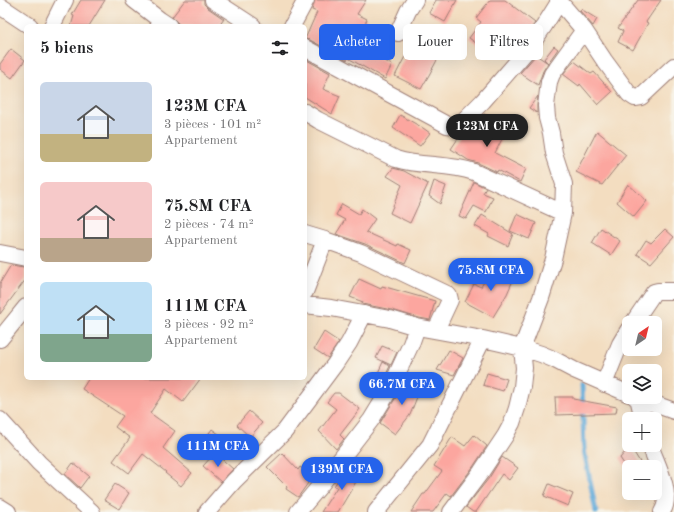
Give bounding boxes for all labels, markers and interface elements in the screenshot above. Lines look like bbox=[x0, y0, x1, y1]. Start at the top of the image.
chip: Acheter bbox=[319, 24, 395, 60]
chip: Louer bbox=[403, 24, 467, 60]
chip: Filtres bbox=[475, 24, 543, 60]
icon: filters bbox=[269, 37, 291, 59]
text: 5 biens bbox=[40, 40, 93, 57]
icon: home bbox=[72, 98, 120, 146]
text: 123M CFA bbox=[164, 98, 247, 115]
pin: 123M CFA bbox=[446, 114, 528, 148]
text: 3 pièces · 101 m² bbox=[164, 118, 261, 131]
text: 123M CFA bbox=[455, 120, 519, 133]
text: Appartement bbox=[164, 134, 238, 147]
icon: home bbox=[72, 198, 120, 246]
text: 75.8M CFA bbox=[164, 198, 252, 215]
text: 2 pièces · 74 m² bbox=[164, 218, 254, 231]
text: Appartement bbox=[164, 234, 238, 247]
pin: 75.8M CFA bbox=[445, 258, 537, 292]
text: 75.8M CFA bbox=[457, 264, 525, 277]
icon: home bbox=[72, 298, 120, 346]
text: 111M CFA bbox=[164, 298, 247, 315]
north arrow bbox=[622, 316, 662, 356]
map controls bbox=[622, 316, 662, 500]
text: 3 pièces · 92 m² bbox=[164, 318, 254, 331]
text: Appartement bbox=[164, 334, 238, 347]
button: layers bbox=[622, 364, 662, 404]
pin: 66.7M CFA bbox=[356, 372, 448, 406]
text: 66.7M CFA bbox=[368, 378, 436, 391]
button: + bbox=[622, 412, 662, 452]
pin: 111M CFA bbox=[177, 434, 259, 468]
text: 111M CFA bbox=[186, 440, 250, 453]
pin: 139M CFA bbox=[301, 457, 383, 491]
button: − bbox=[622, 460, 662, 500]
text: 139M CFA bbox=[310, 463, 374, 476]

